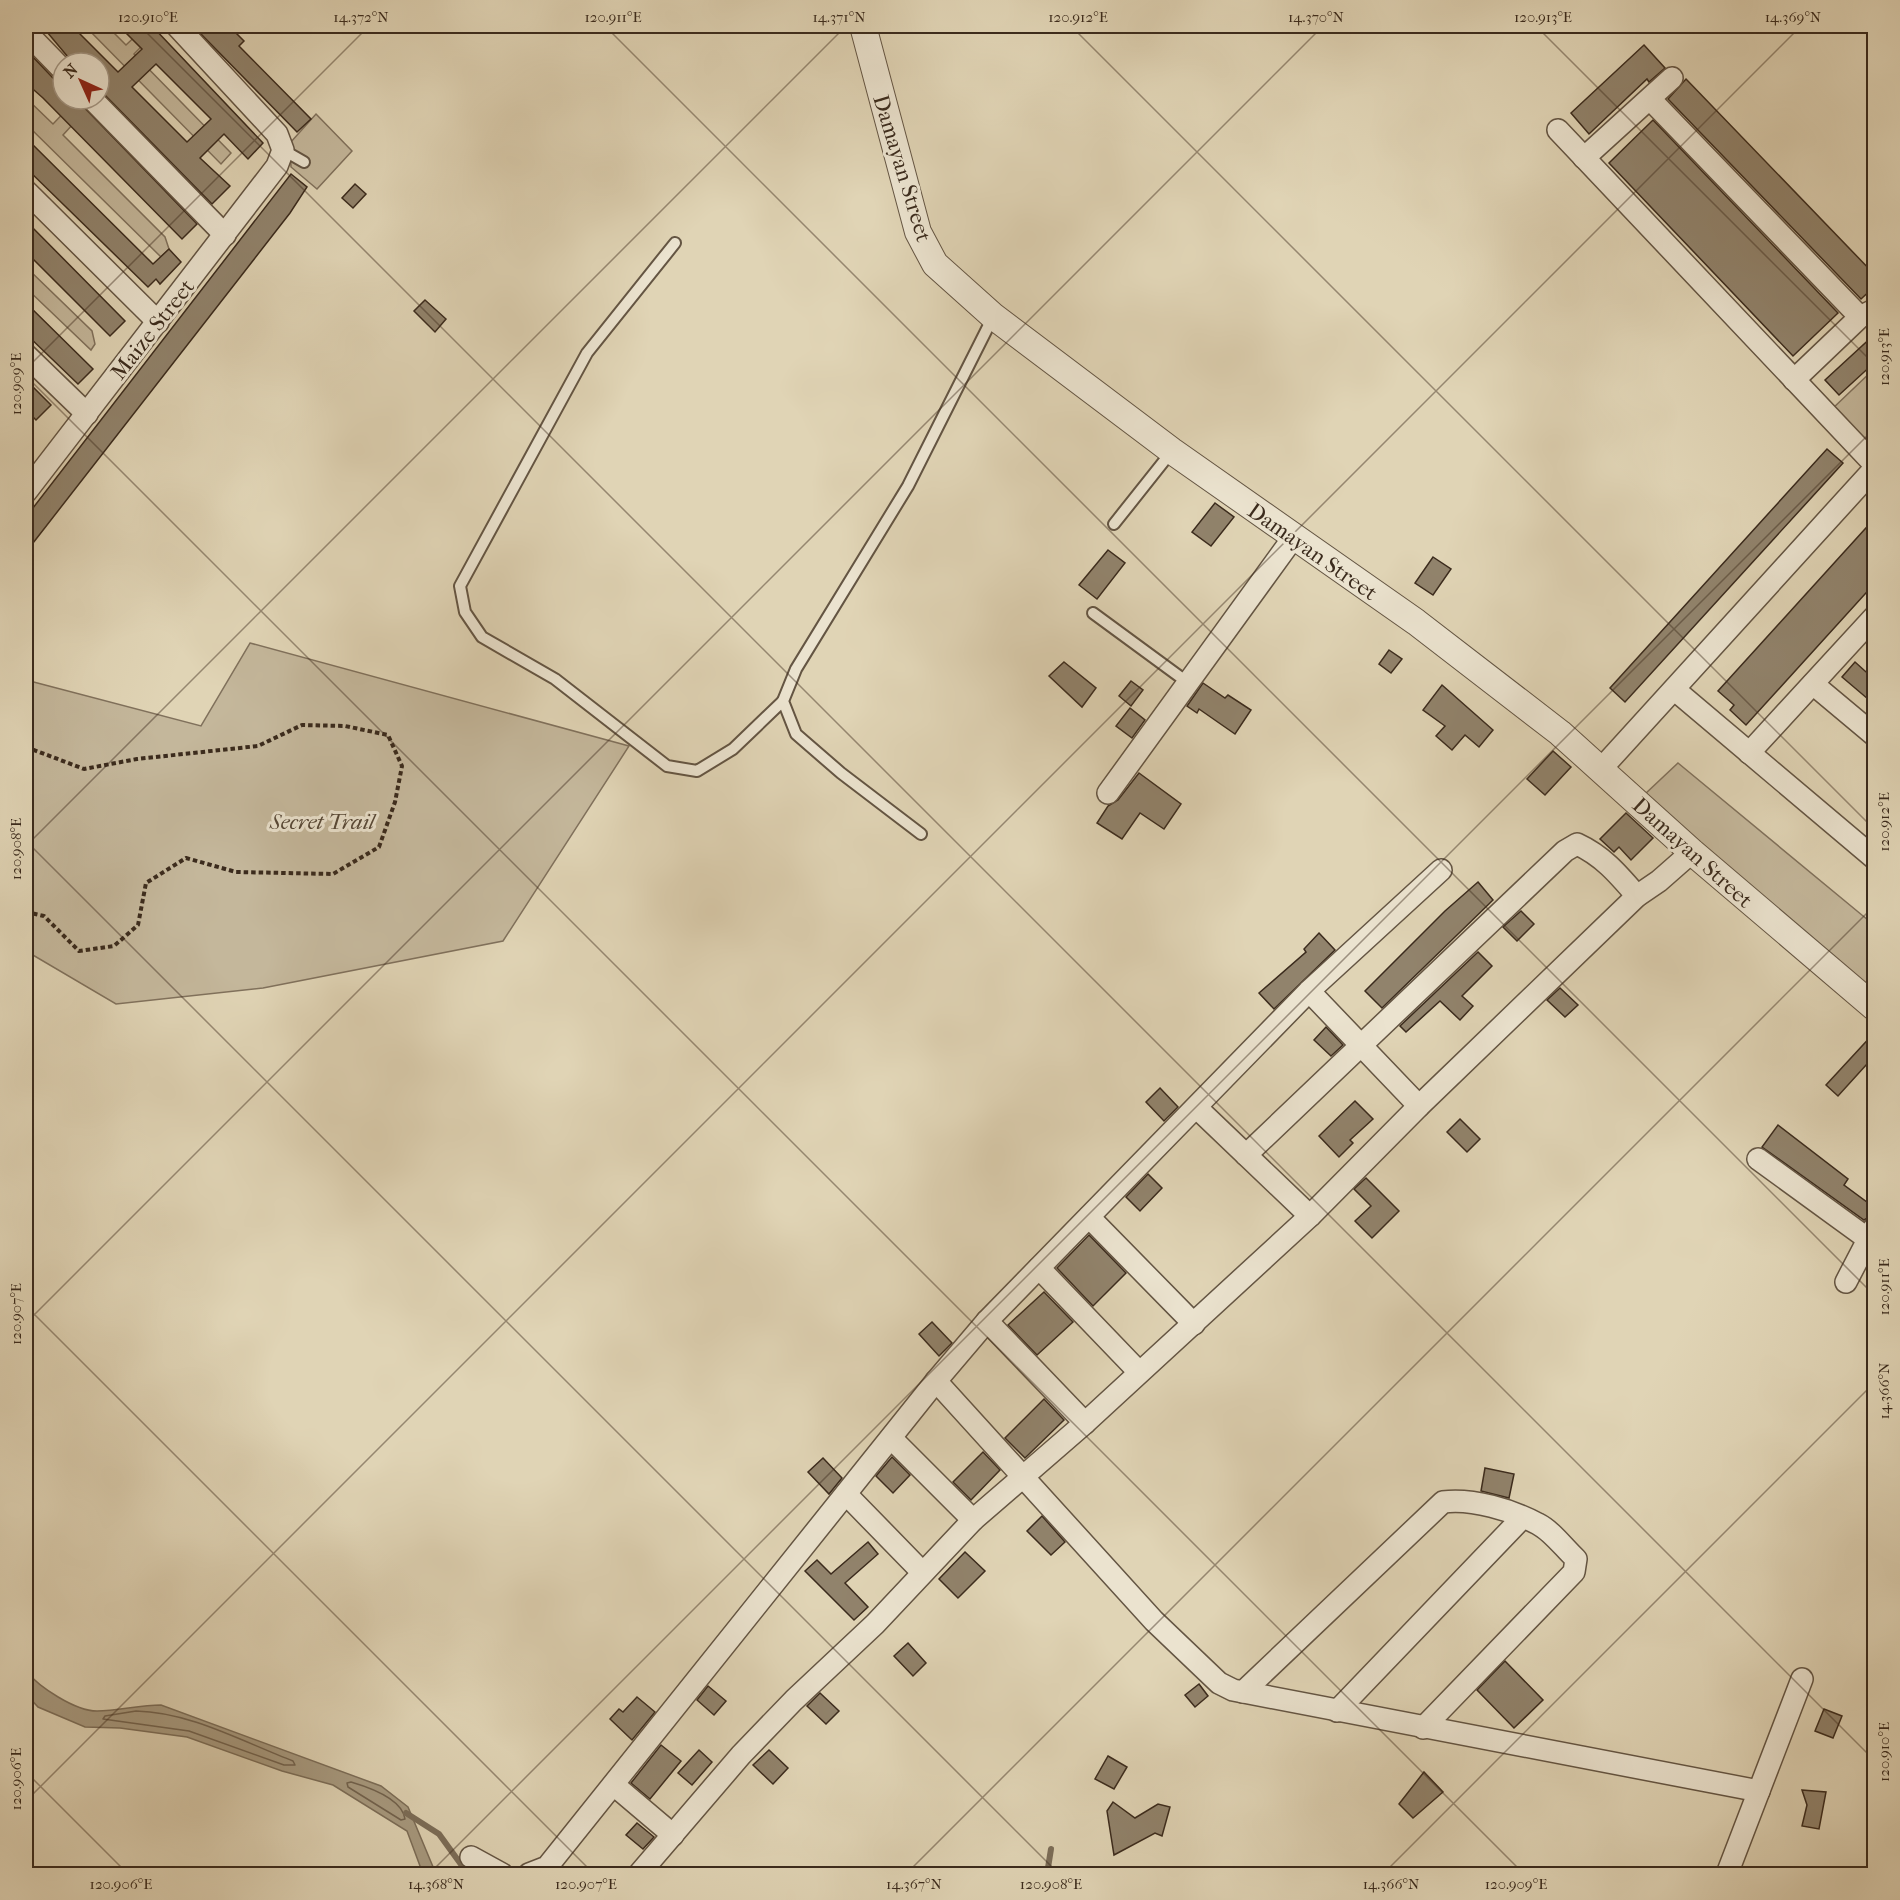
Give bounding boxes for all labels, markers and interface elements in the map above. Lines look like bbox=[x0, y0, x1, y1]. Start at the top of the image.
text: 120.910°E bbox=[118, 8, 178, 26]
text: 14.372°N bbox=[333, 8, 389, 26]
text: 120.911°E bbox=[584, 8, 642, 26]
text: 14.371°N bbox=[812, 8, 866, 26]
text: 120.912°E bbox=[1048, 8, 1108, 26]
text: 14.370°N bbox=[1288, 8, 1345, 26]
text: 120.913°E bbox=[1514, 8, 1572, 26]
text: 14.369°N bbox=[1765, 8, 1822, 26]
north arrow bbox=[51, 51, 111, 111]
text: N bbox=[60, 59, 82, 82]
street label: Damayan Street bbox=[867, 92, 937, 245]
street label: Maize Street bbox=[106, 274, 200, 385]
text: 120.913°E bbox=[1875, 328, 1893, 386]
text: 120.909°E bbox=[7, 353, 25, 415]
street label: Damayan Street bbox=[1243, 498, 1382, 606]
street label: Damayan Street bbox=[1627, 792, 1758, 913]
text: 120.912°E bbox=[1875, 792, 1893, 852]
park label: Secret Trail bbox=[269, 809, 377, 835]
text: 120.908°E bbox=[7, 818, 25, 880]
text: 120.911°E bbox=[1875, 1258, 1893, 1316]
text: 120.907°E bbox=[7, 1283, 25, 1345]
text: 14.366°N bbox=[1875, 1362, 1893, 1419]
text: 120.910°E bbox=[1875, 1722, 1893, 1782]
text: 120.906°E bbox=[7, 1748, 25, 1810]
text: 120.906°E bbox=[90, 1875, 152, 1893]
text: 14.368°N bbox=[408, 1875, 465, 1893]
text: 120.907°E bbox=[555, 1875, 617, 1893]
text: 14.367°N bbox=[886, 1875, 942, 1893]
text: 120.908°E bbox=[1020, 1875, 1082, 1893]
text: 14.366°N bbox=[1363, 1875, 1420, 1893]
text: 120.909°E bbox=[1485, 1875, 1547, 1893]

